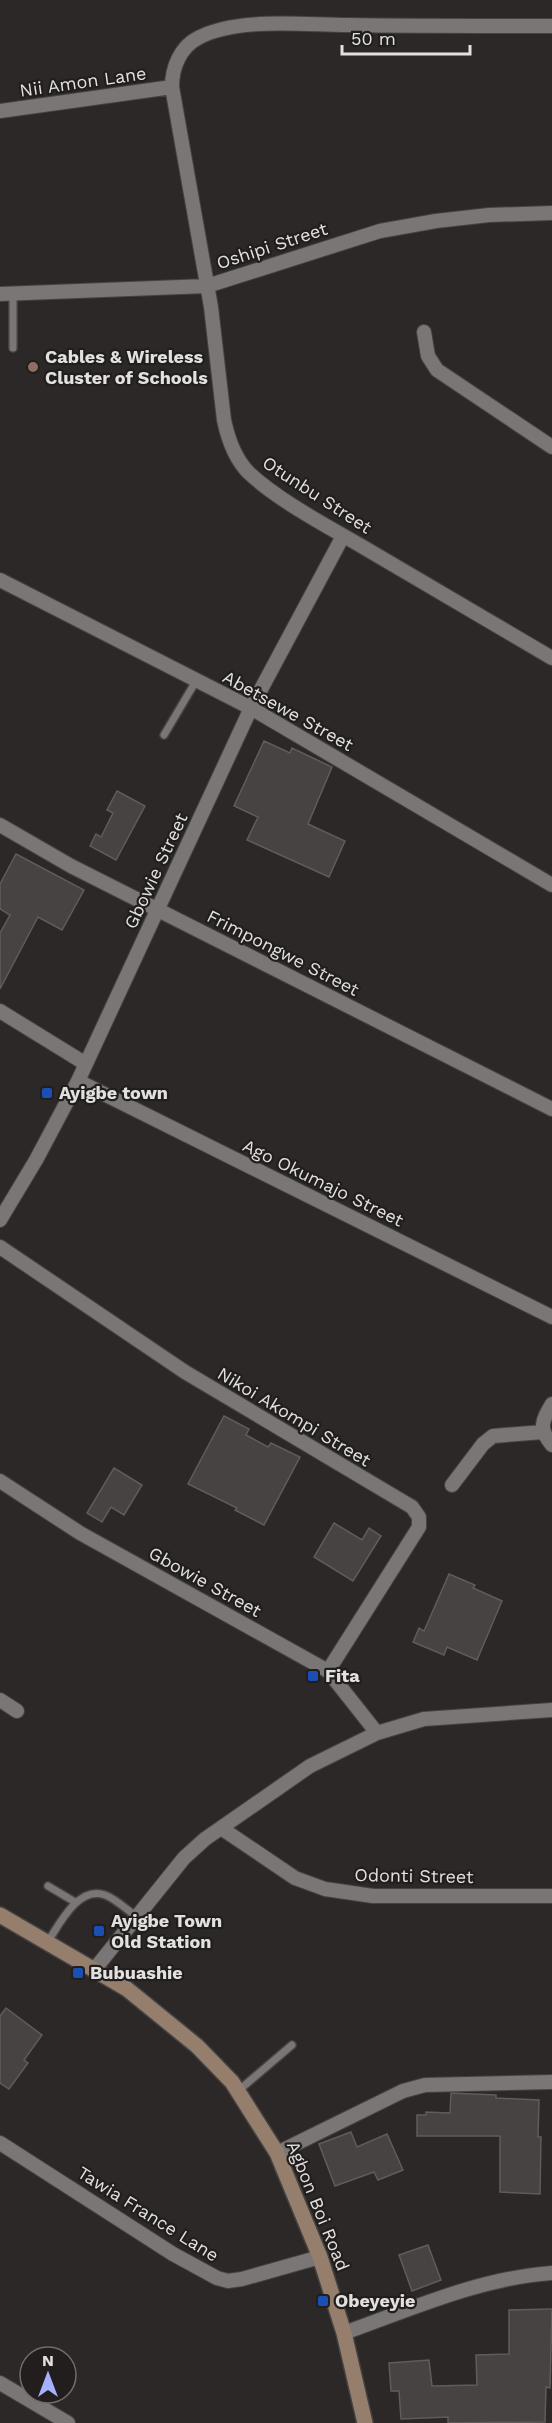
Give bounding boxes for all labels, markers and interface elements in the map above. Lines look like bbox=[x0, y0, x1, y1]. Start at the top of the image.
scale bar bbox=[342, 18, 470, 56]
text: 50 m bbox=[351, 28, 396, 49]
street label: Nii Amon Lane bbox=[18, 62, 148, 101]
street label: Oshipi Street bbox=[214, 218, 330, 273]
place label: Cables & Wireless Cluster of Schools bbox=[45, 346, 208, 388]
marker: Cables & Wireless Cluster of Schools bbox=[26, 360, 40, 374]
street label: Otunbu Street bbox=[259, 451, 376, 538]
street label: Abetsewe Street bbox=[219, 666, 358, 755]
street label: Gbowie Street bbox=[120, 809, 192, 932]
street label: Frimpongwe Street bbox=[204, 905, 363, 1000]
place label: Ayigbe town bbox=[59, 1082, 168, 1103]
marker: Ayigbe town bbox=[40, 1086, 54, 1100]
street label: Ago Okumajo Street bbox=[239, 1134, 407, 1231]
street label: Nikoi Akompi Street bbox=[214, 1363, 375, 1471]
street label: Gbowie Street bbox=[145, 1542, 266, 1621]
place label: Fita bbox=[325, 1665, 360, 1686]
marker: Fita bbox=[306, 1669, 320, 1683]
street label: Odonti Street bbox=[354, 1864, 474, 1887]
place label: Ayigbe Town Old Station bbox=[111, 1910, 222, 1952]
marker: Ayigbe Town Old Station bbox=[92, 1924, 106, 1938]
place label: Bubuashie bbox=[90, 1962, 183, 1983]
marker: Bubuashie bbox=[71, 1966, 85, 1980]
street label: Agbon Boi Road bbox=[283, 2138, 354, 2274]
street label: Tawia France Lane bbox=[74, 2162, 223, 2266]
place label: Obeyeyie bbox=[335, 2290, 416, 2311]
marker: Obeyeyie bbox=[316, 2294, 330, 2308]
north arrow bbox=[18, 2345, 78, 2405]
text: N bbox=[42, 2351, 54, 2370]

